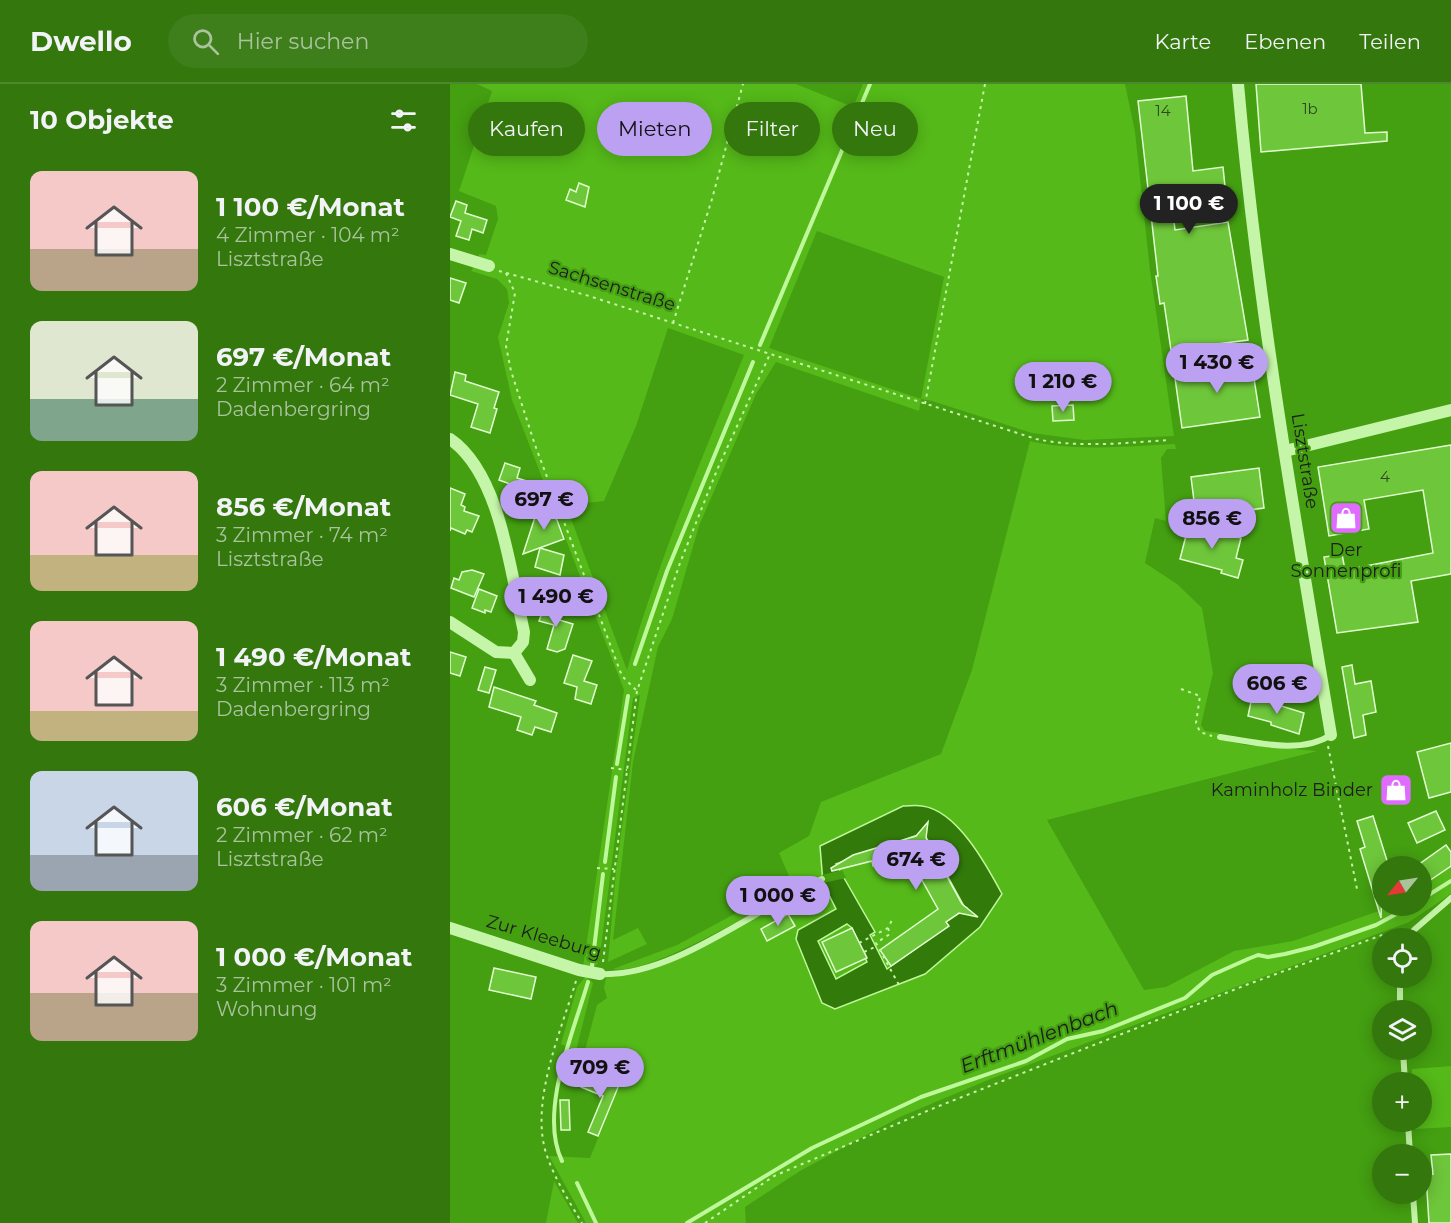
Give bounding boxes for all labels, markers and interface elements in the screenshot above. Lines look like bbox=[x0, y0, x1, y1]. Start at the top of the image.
search box bbox=[168, 14, 588, 68]
text: Dwello bbox=[30, 24, 132, 58]
icon: search bbox=[189, 25, 222, 58]
text: Hier suchen bbox=[237, 28, 369, 55]
text: Karte bbox=[1155, 29, 1211, 54]
text: Ebenen bbox=[1244, 29, 1326, 54]
text: Teilen bbox=[1359, 29, 1421, 54]
house number: 1b bbox=[1302, 99, 1318, 118]
house number: 14 bbox=[1155, 101, 1171, 120]
chip: Kaufen bbox=[468, 102, 585, 156]
chip: Mieten bbox=[597, 102, 712, 156]
chip: Filter bbox=[724, 102, 820, 156]
chip: Neu bbox=[832, 102, 918, 156]
text: 10 Objekte bbox=[30, 104, 174, 136]
icon: filters bbox=[387, 104, 420, 137]
pin: 1 100 € bbox=[1134, 184, 1244, 235]
text: 1 100 €/Monat bbox=[216, 191, 405, 223]
text: 1 100 € bbox=[1154, 191, 1224, 215]
icon: home bbox=[78, 195, 150, 267]
text: 4 Zimmer · 104 m² bbox=[216, 223, 400, 247]
text: Lisztstraße bbox=[216, 247, 324, 271]
street label: Sachsenstraße bbox=[546, 256, 678, 316]
text: 697 €/Monat bbox=[216, 341, 391, 373]
pin: 1 430 € bbox=[1162, 343, 1272, 394]
icon: home bbox=[78, 345, 150, 417]
text: 1 430 € bbox=[1180, 350, 1254, 374]
pin: 1 210 € bbox=[1008, 362, 1118, 413]
text: 1 210 € bbox=[1029, 369, 1097, 393]
text: 2 Zimmer · 64 m² bbox=[216, 373, 390, 397]
text: Dadenbergring bbox=[216, 397, 371, 421]
street label: Lisztstraße bbox=[1287, 411, 1323, 511]
house number: 4 bbox=[1380, 467, 1390, 486]
pin: 697 € bbox=[502, 480, 586, 531]
text: 697 € bbox=[514, 487, 574, 511]
text: 856 €/Monat bbox=[216, 491, 391, 523]
icon: home bbox=[78, 495, 150, 567]
pin: 856 € bbox=[1170, 499, 1254, 550]
shop icon: Der Sonnenprofi bbox=[1328, 500, 1364, 536]
text: 856 € bbox=[1182, 506, 1242, 530]
text: 3 Zimmer · 74 m² bbox=[216, 523, 388, 547]
place label: Der Sonnenprofi bbox=[1290, 539, 1402, 582]
text: Lisztstraße bbox=[216, 547, 324, 571]
pin: 1 490 € bbox=[501, 577, 611, 628]
text: 1 490 € bbox=[518, 584, 594, 608]
text: 1 490 €/Monat bbox=[216, 641, 411, 673]
icon: home bbox=[78, 645, 150, 717]
pin: 606 € bbox=[1235, 664, 1319, 715]
text: 606 € bbox=[1247, 671, 1307, 695]
text: 3 Zimmer · 113 m² bbox=[216, 673, 390, 697]
text: Dadenbergring bbox=[216, 697, 371, 721]
shop icon: Kaminholz Binder bbox=[1378, 772, 1414, 808]
place label: Kaminholz Binder bbox=[1211, 779, 1373, 801]
text: 606 €/Monat bbox=[216, 791, 393, 823]
icon: home bbox=[78, 795, 150, 867]
text: 2 Zimmer · 62 m² bbox=[216, 823, 388, 847]
pin: 674 € bbox=[874, 840, 958, 891]
text: Lisztstraße bbox=[216, 847, 324, 871]
text: 674 € bbox=[886, 847, 946, 871]
north arrow bbox=[1372, 856, 1432, 916]
map controls bbox=[1372, 856, 1432, 1204]
pin: 1 000 € bbox=[723, 876, 833, 927]
text: 1 000 € bbox=[740, 883, 816, 907]
street label: Zur Kleeburg bbox=[484, 910, 604, 964]
button: locate bbox=[1372, 928, 1432, 988]
text: 1 000 €/Monat bbox=[216, 941, 412, 973]
icon: home bbox=[78, 945, 150, 1017]
text: 3 Zimmer · 101 m² bbox=[216, 973, 392, 997]
water label: Erftmühlenbach bbox=[957, 996, 1121, 1078]
text: Wohnung bbox=[216, 997, 317, 1021]
button: layers bbox=[1372, 1000, 1432, 1060]
pin: 709 € bbox=[558, 1048, 642, 1099]
text: 709 € bbox=[570, 1055, 630, 1079]
button: + bbox=[1372, 1072, 1432, 1132]
button: − bbox=[1372, 1144, 1432, 1204]

